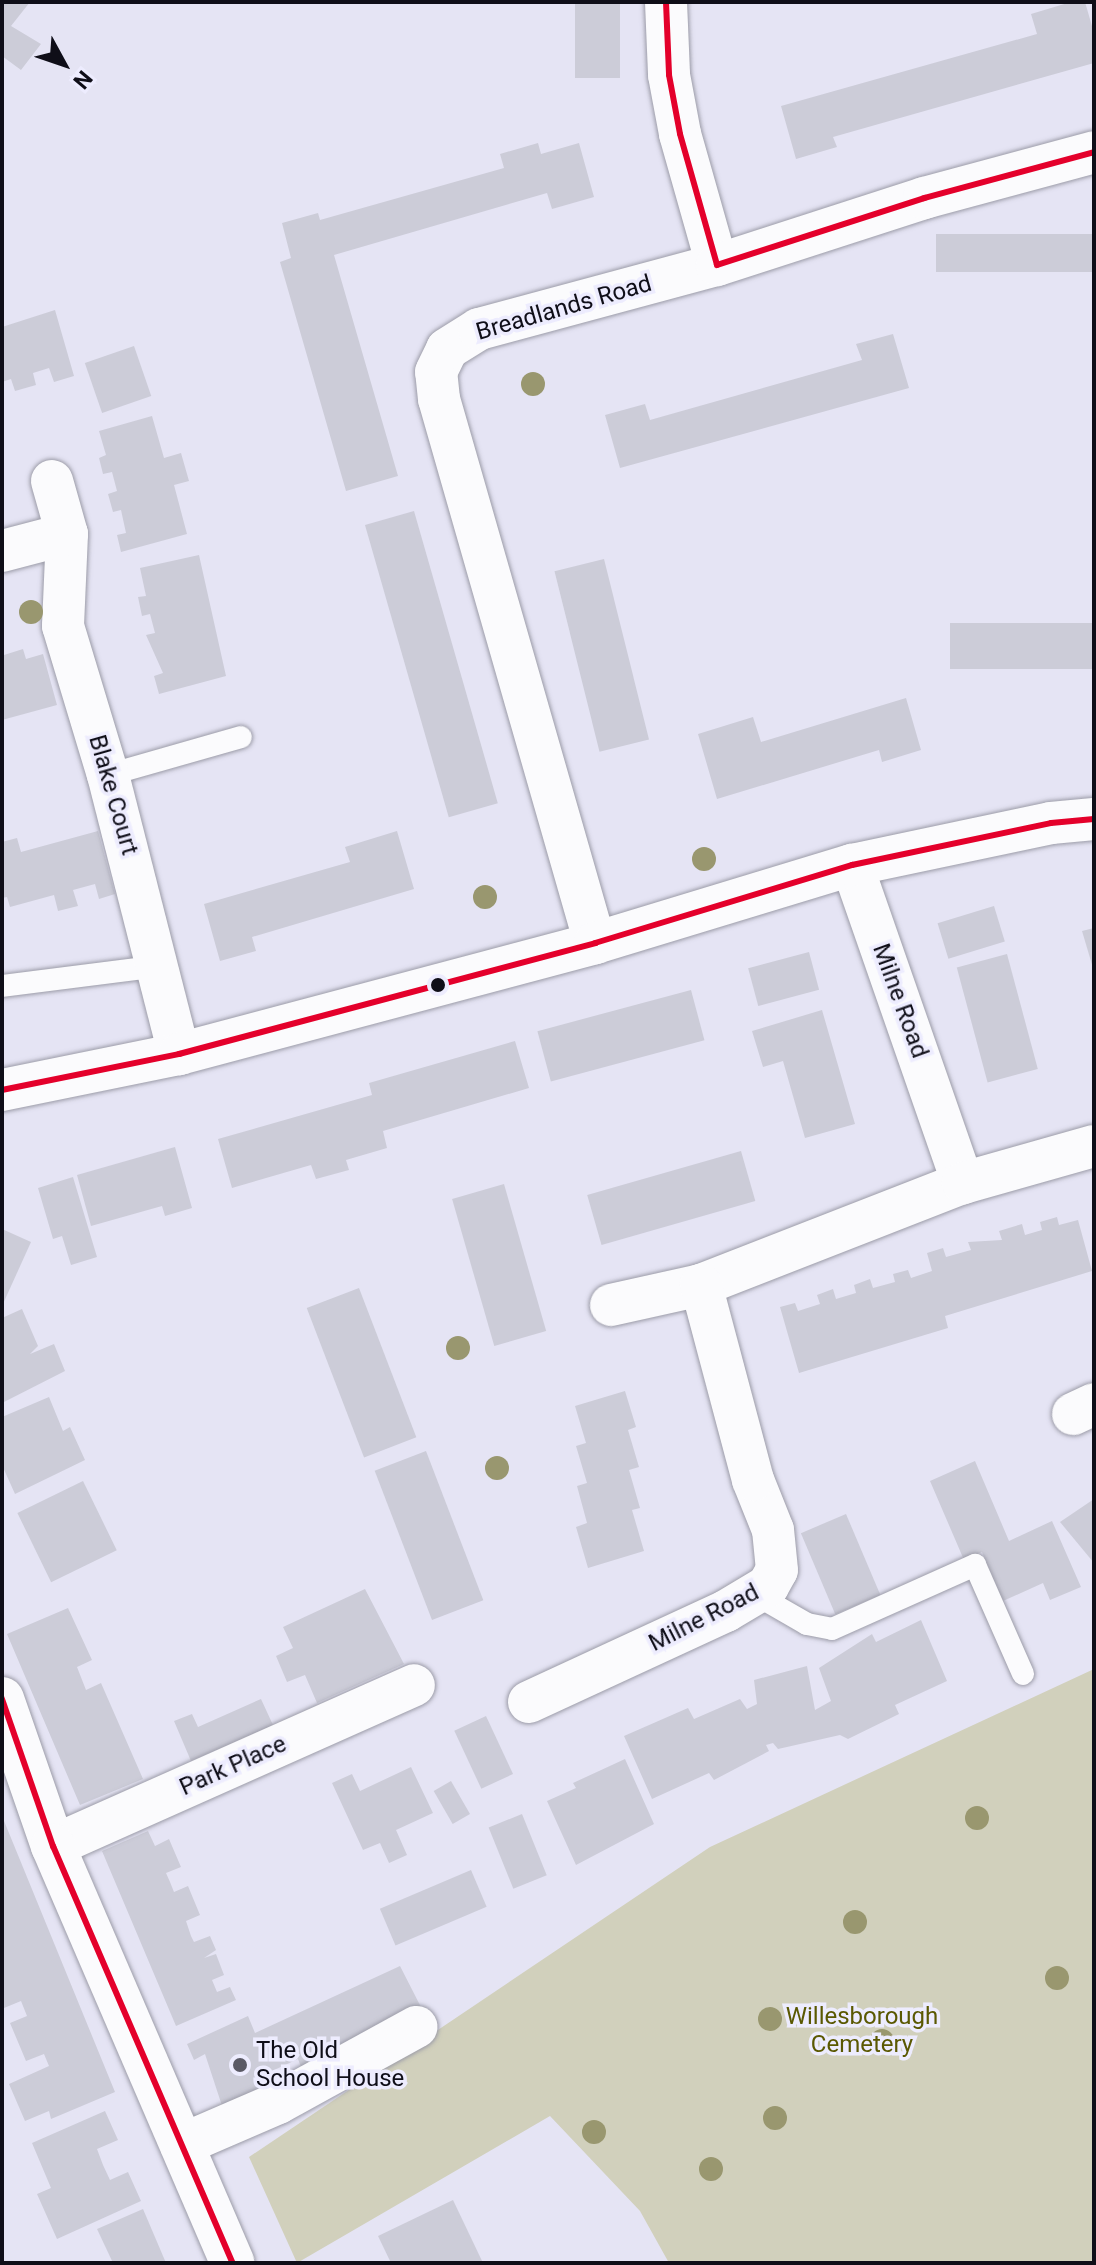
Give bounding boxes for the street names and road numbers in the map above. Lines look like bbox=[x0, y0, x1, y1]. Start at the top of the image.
street label: Breadlands Road bbox=[473, 269, 655, 347]
street label: Blake Court bbox=[82, 732, 144, 858]
street label: Milne Road bbox=[866, 940, 934, 1062]
street label: Milne Road bbox=[644, 1578, 764, 1658]
street label: Park Place bbox=[175, 1730, 291, 1802]

